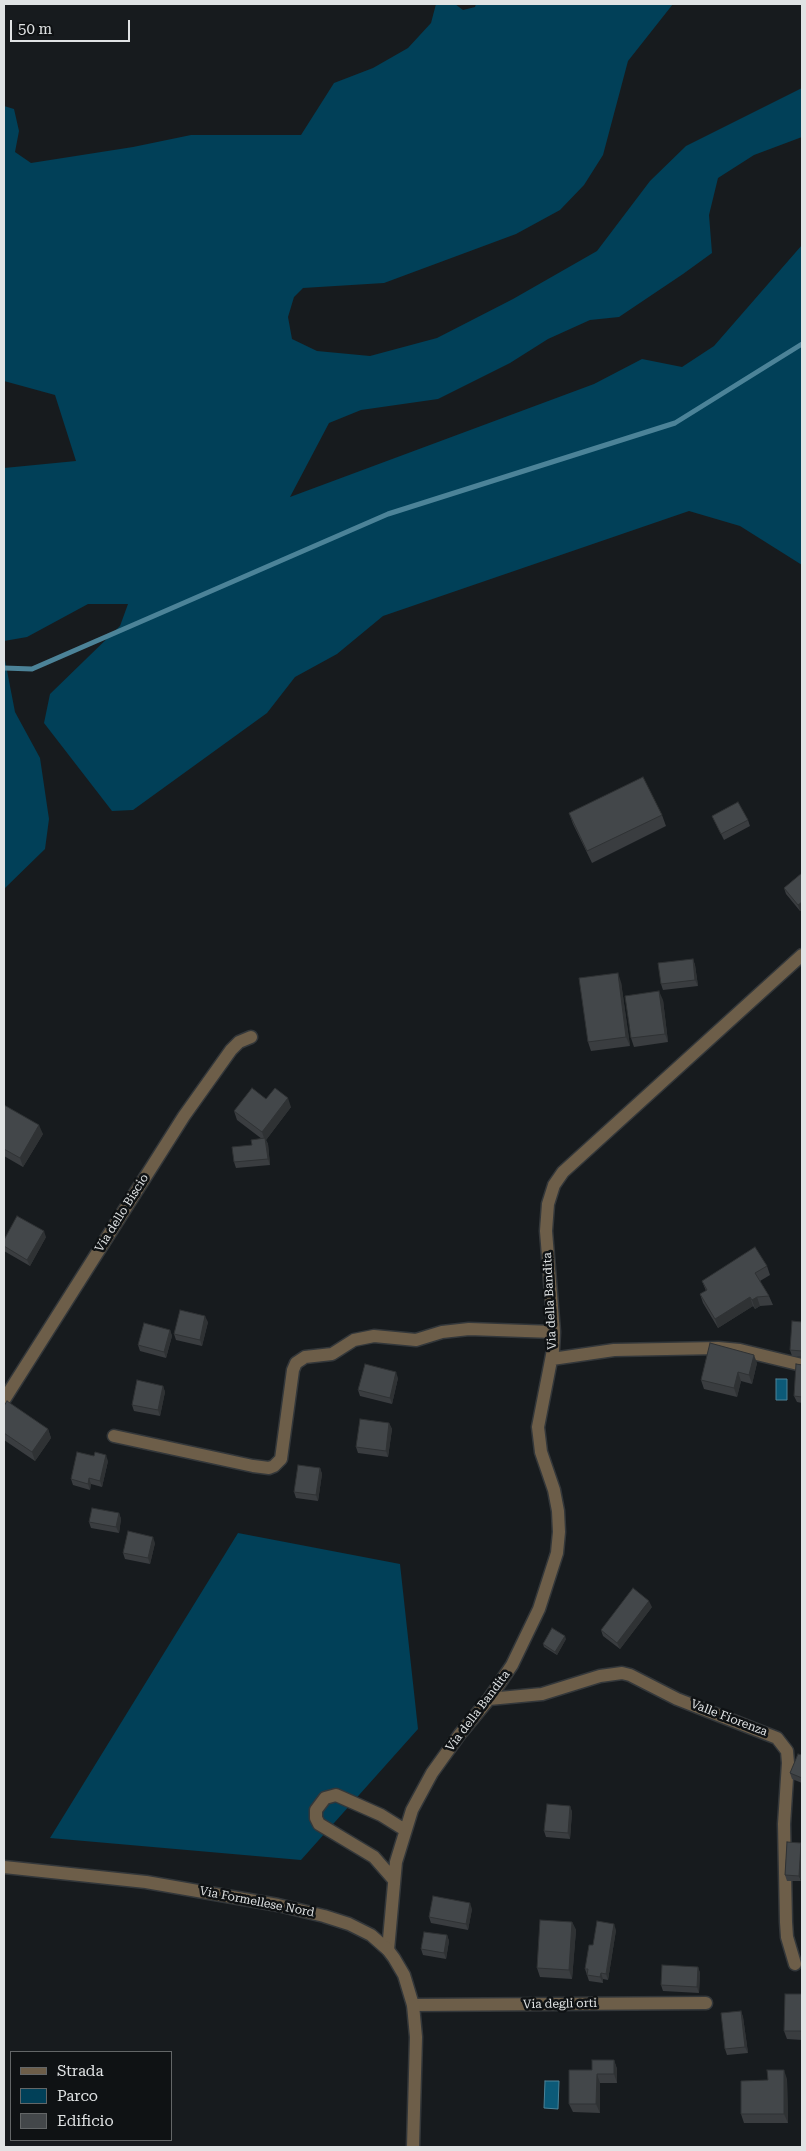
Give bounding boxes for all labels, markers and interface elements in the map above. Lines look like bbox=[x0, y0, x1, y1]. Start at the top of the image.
scale bar bbox=[12, 10, 132, 42]
text: 50 m bbox=[18, 20, 52, 38]
street label: Via dello Biscio bbox=[92, 1171, 152, 1255]
street label: Via della Bandita bbox=[540, 1252, 560, 1350]
street label: Via della Bandita bbox=[443, 1668, 513, 1754]
street label: Valle Fiorenza bbox=[689, 1697, 769, 1739]
street label: Via Formellese Nord bbox=[198, 1884, 316, 1920]
street label: Via degli orti bbox=[523, 1996, 597, 2012]
legend bbox=[10, 2051, 172, 2141]
text: Strada bbox=[57, 2062, 104, 2080]
text: Parco bbox=[57, 2087, 98, 2105]
text: Edificio bbox=[57, 2112, 114, 2130]

